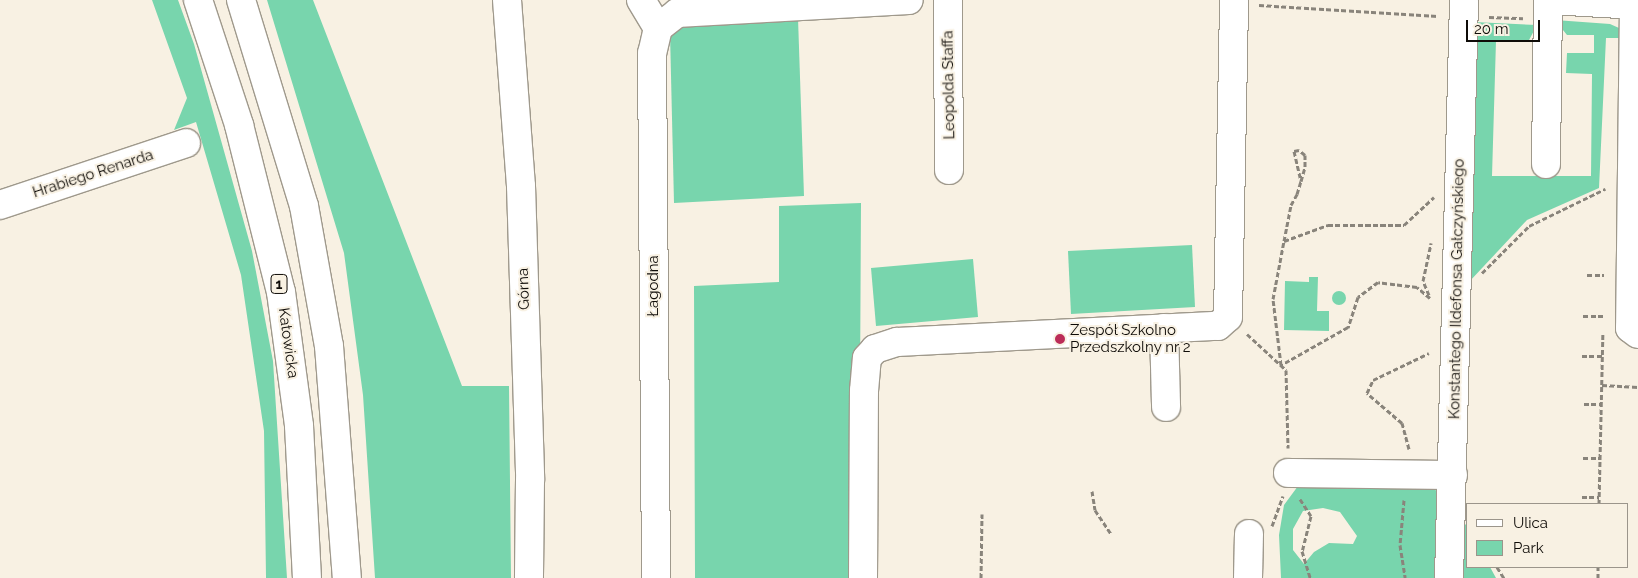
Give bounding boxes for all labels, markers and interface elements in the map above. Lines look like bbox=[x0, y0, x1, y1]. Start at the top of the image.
scale bar bbox=[1468, 10, 1542, 42]
text: 20 m bbox=[1474, 20, 1509, 38]
street label: Leopolda Staffa bbox=[939, 30, 959, 140]
street label: Hrabiego Renarda bbox=[30, 146, 156, 202]
street label: Konstantego Ildefonsa Gałczyńskiego bbox=[1446, 159, 1468, 419]
street label: Łagodna bbox=[645, 255, 663, 317]
street label: Górna bbox=[514, 268, 534, 310]
road number: 1 bbox=[270, 272, 288, 296]
street label: Katowicka bbox=[274, 307, 302, 379]
place label: Zespół Szkolno Przedszkolny nr 2 bbox=[1070, 321, 1191, 356]
marker: Zespół Szkolno Przedszkolny nr 2 bbox=[1054, 333, 1066, 345]
legend bbox=[1466, 503, 1628, 568]
text: Ulica bbox=[1513, 514, 1548, 532]
text: Park bbox=[1513, 539, 1544, 557]

